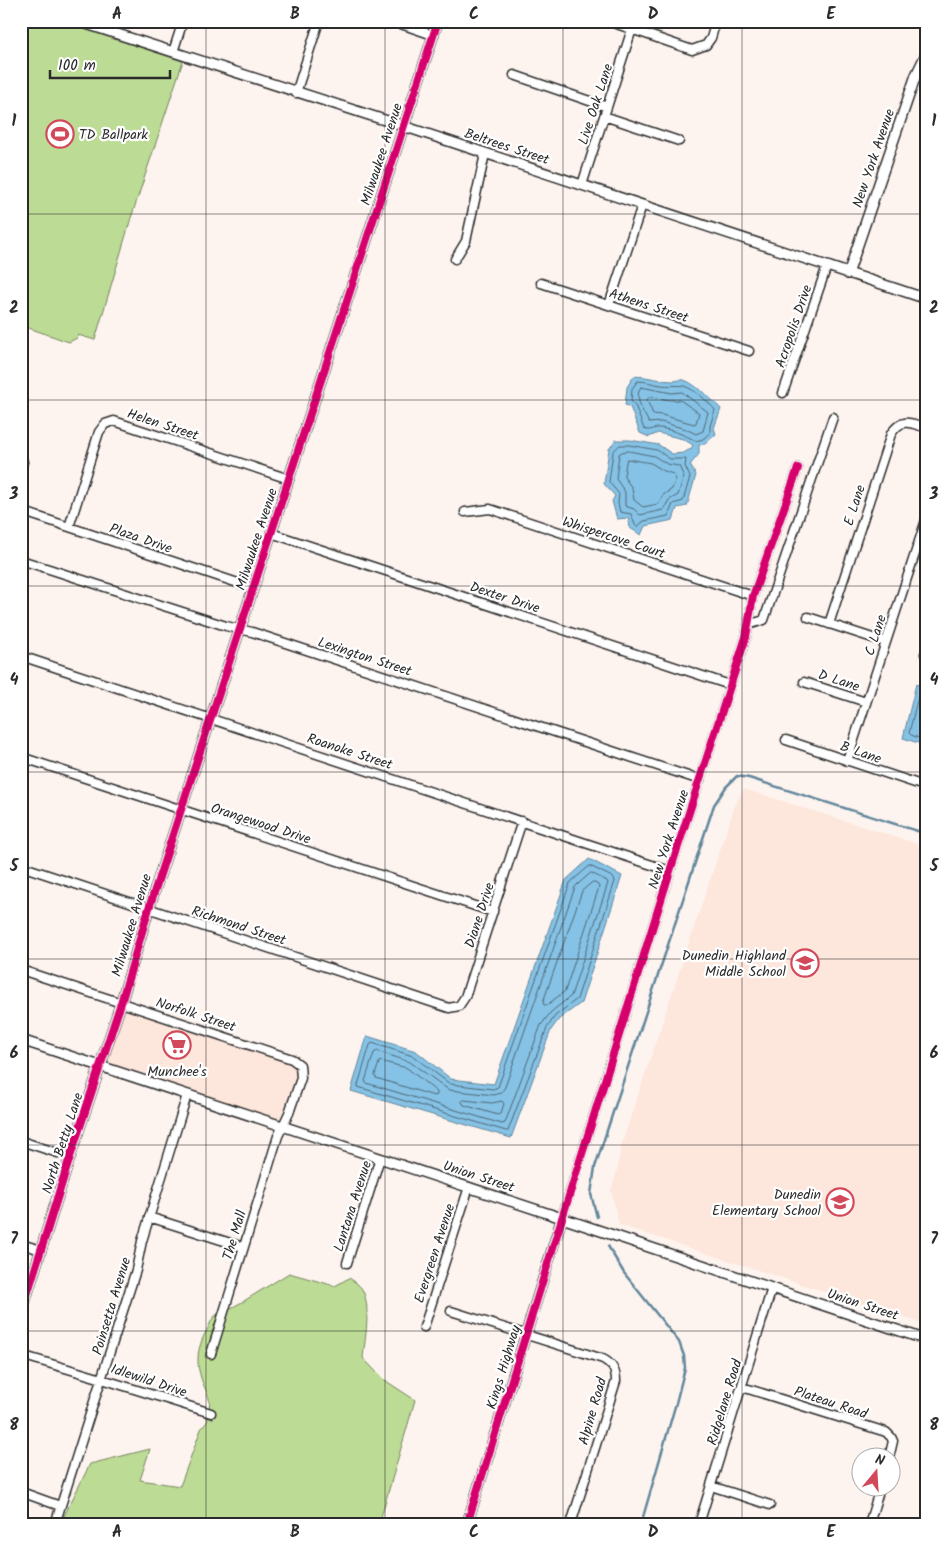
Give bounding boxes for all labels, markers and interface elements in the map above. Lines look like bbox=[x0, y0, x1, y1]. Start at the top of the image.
text: A bbox=[112, 2, 122, 27]
text: B bbox=[290, 2, 300, 27]
text: C bbox=[469, 2, 479, 27]
text: D bbox=[648, 2, 659, 27]
text: E bbox=[827, 2, 837, 27]
scale bar bbox=[50, 48, 170, 80]
text: 100 m bbox=[58, 54, 96, 78]
street label: Live Oak Lane bbox=[572, 60, 620, 148]
street label: Milwaukee Avenue bbox=[355, 100, 409, 208]
street label: New York Avenue bbox=[847, 105, 901, 211]
text: 1 bbox=[12, 109, 17, 134]
text: 1 bbox=[932, 109, 937, 134]
sports icon: TD Ballpark bbox=[45, 119, 75, 149]
street label: Beltrees Street bbox=[461, 123, 553, 171]
place label: TD Ballpark bbox=[79, 124, 148, 146]
street label: Acropolis Drive bbox=[769, 281, 819, 371]
street label: Athens Street bbox=[606, 283, 692, 329]
text: 2 bbox=[9, 296, 19, 321]
text: 2 bbox=[929, 296, 939, 321]
street label: Helen Street bbox=[124, 403, 202, 447]
street label: E Lane bbox=[838, 481, 872, 529]
text: 3 bbox=[9, 482, 19, 507]
text: 3 bbox=[929, 482, 939, 507]
street label: Milwaukee Avenue bbox=[230, 485, 284, 593]
street label: Whispercove Court bbox=[559, 511, 669, 565]
street label: Plaza Drive bbox=[106, 518, 176, 560]
street label: Dexter Drive bbox=[467, 576, 543, 620]
street label: C Lane bbox=[859, 611, 893, 659]
street label: Lexington Street bbox=[315, 631, 415, 683]
street label: D Lane bbox=[815, 664, 863, 698]
text: 4 bbox=[10, 668, 19, 693]
text: 4 bbox=[930, 668, 939, 693]
street label: Roanoke Street bbox=[304, 728, 396, 776]
street label: B Lane bbox=[837, 736, 885, 770]
street label: New York Avenue bbox=[643, 786, 696, 892]
street label: Orangewood Drive bbox=[208, 797, 314, 851]
text: 5 bbox=[9, 854, 20, 879]
text: 5 bbox=[929, 854, 940, 879]
street label: Milwaukee Avenue bbox=[106, 870, 158, 979]
street label: Diane Drive bbox=[459, 879, 501, 951]
street label: Richmond Street bbox=[189, 900, 289, 952]
place label: Dunedin Highland Middle School bbox=[682, 945, 787, 983]
school or university icon: Dunedin Highland Middle School bbox=[790, 948, 820, 978]
street label: Norfolk Street bbox=[153, 992, 239, 1038]
supermarket icon: Munchee's bbox=[162, 1030, 192, 1060]
text: 6 bbox=[10, 1041, 19, 1066]
text: 6 bbox=[930, 1041, 939, 1066]
place label: Munchee's bbox=[147, 1061, 207, 1083]
street label: North Betty Lane bbox=[36, 1089, 90, 1197]
street label: Union Street bbox=[440, 1155, 518, 1199]
street label: Lantana Avenue bbox=[328, 1157, 378, 1255]
place label: Dunedin Elementary School bbox=[712, 1184, 822, 1222]
school or university icon: Dunedin Elementary School bbox=[825, 1187, 855, 1217]
street label: Evergreen Avenue bbox=[409, 1200, 462, 1306]
street label: The Mall bbox=[217, 1207, 253, 1263]
text: 7 bbox=[10, 1227, 18, 1252]
text: 7 bbox=[930, 1227, 938, 1252]
street label: Poinsetta Avenue bbox=[87, 1254, 137, 1358]
street label: Union Street bbox=[824, 1283, 902, 1327]
street label: Kings Highway bbox=[481, 1322, 527, 1412]
street label: Ridgelane Road bbox=[701, 1356, 749, 1448]
street label: Idlewild Drive bbox=[108, 1358, 190, 1404]
street label: Alpine Road bbox=[573, 1374, 613, 1448]
street label: Plateau Road bbox=[791, 1381, 871, 1426]
text: 8 bbox=[9, 1413, 19, 1438]
text: 8 bbox=[929, 1413, 939, 1438]
north arrow bbox=[850, 1448, 900, 1498]
text: N bbox=[872, 1449, 887, 1472]
text: A bbox=[112, 1520, 122, 1545]
text: B bbox=[290, 1520, 300, 1545]
text: C bbox=[469, 1520, 479, 1545]
text: D bbox=[648, 1520, 659, 1545]
text: E bbox=[827, 1520, 837, 1545]

